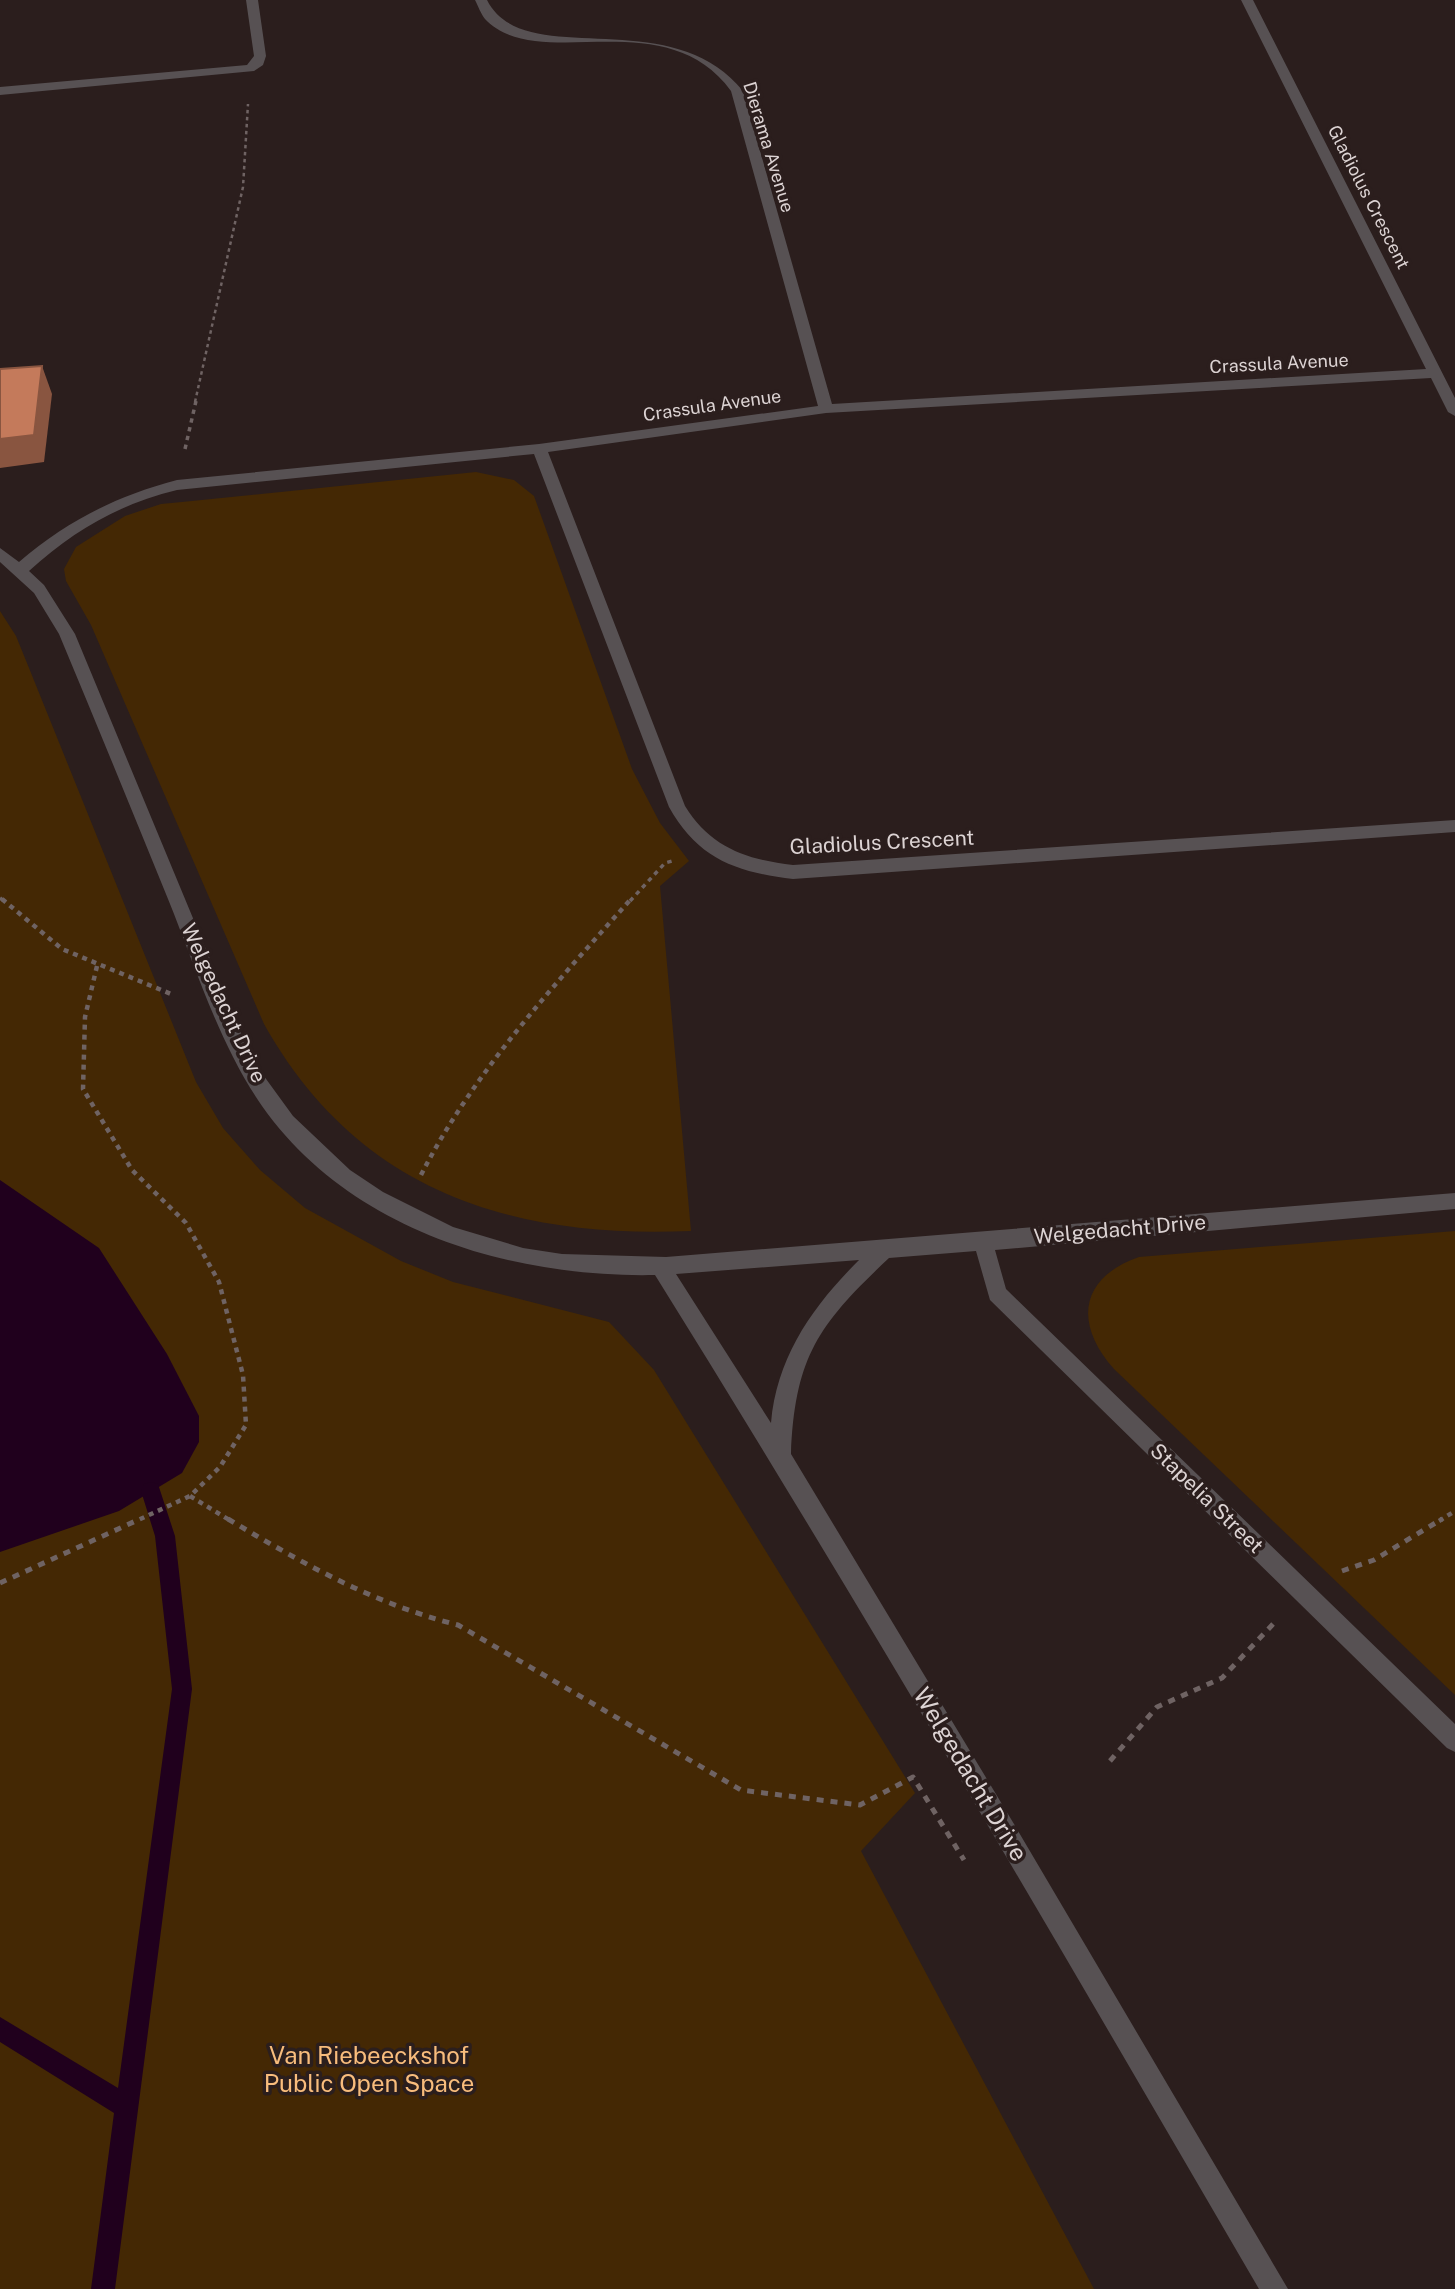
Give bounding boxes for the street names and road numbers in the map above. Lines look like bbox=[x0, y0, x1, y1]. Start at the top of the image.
street label: Dierama Avenue bbox=[739, 79, 799, 215]
street label: Gladiolus Crescent bbox=[1324, 122, 1414, 272]
street label: Crassula Avenue bbox=[1209, 349, 1349, 377]
street label: Crassula Avenue bbox=[642, 385, 782, 425]
street label: Gladiolus Crescent bbox=[789, 825, 975, 859]
street label: Welgedacht Drive bbox=[176, 919, 272, 1087]
street label: Welgedacht Drive bbox=[1033, 1209, 1207, 1249]
street label: Stapelia Street bbox=[1145, 1438, 1269, 1558]
street label: Welgedacht Drive bbox=[908, 1682, 1034, 1866]

